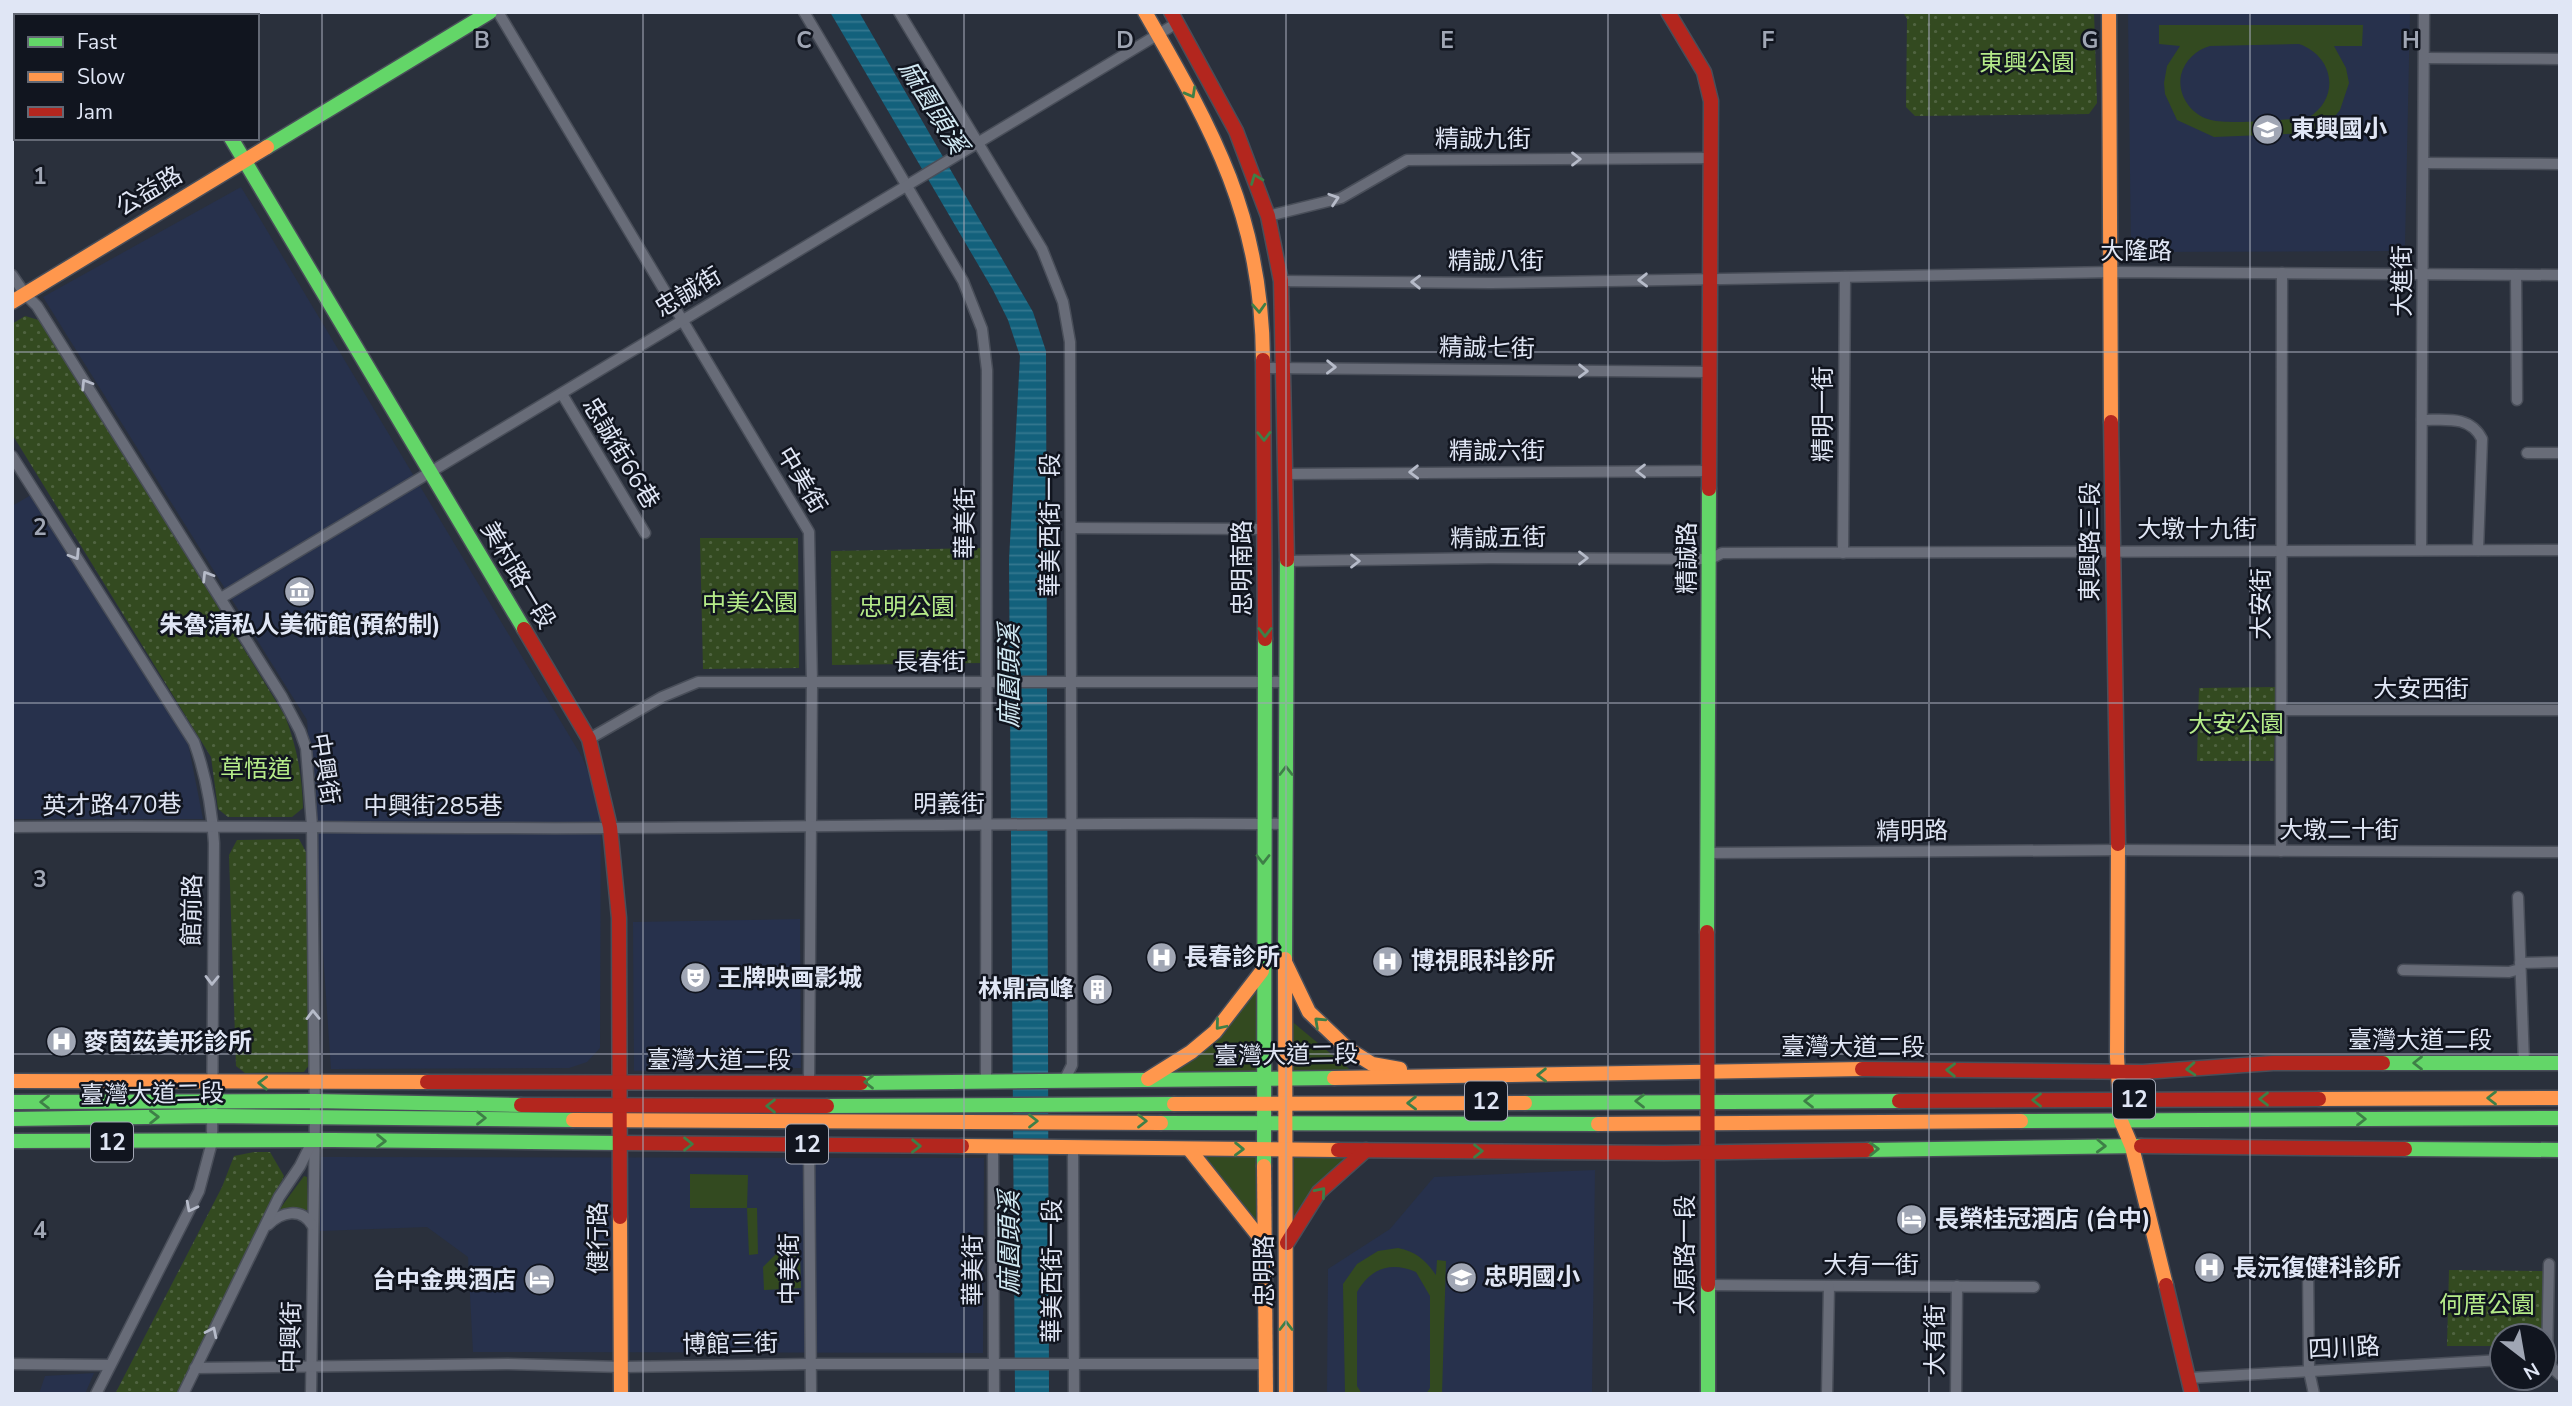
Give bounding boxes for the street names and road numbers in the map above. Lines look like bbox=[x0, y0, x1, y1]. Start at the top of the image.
street label: 精誠九街 bbox=[1435, 123, 1531, 155]
street label: 公益路 bbox=[110, 159, 188, 223]
street label: 大隆路 bbox=[2100, 235, 2172, 267]
street label: 精誠八街 bbox=[1448, 245, 1544, 277]
street label: 大進街 bbox=[2386, 245, 2418, 317]
street label: 忠誠街 bbox=[649, 260, 727, 324]
street label: 精誠七街 bbox=[1439, 331, 1535, 365]
street label: 精明一街 bbox=[1807, 366, 1839, 462]
street label: 忠誠街66巷 bbox=[575, 391, 667, 515]
street label: 精誠六街 bbox=[1449, 435, 1545, 467]
street label: 中美街 bbox=[770, 441, 834, 519]
street label: 華美西街一段 bbox=[1034, 453, 1066, 597]
street label: 東興路三段 bbox=[2074, 482, 2106, 602]
street label: 華美街 bbox=[949, 487, 981, 559]
street label: 大墩十九街 bbox=[2137, 513, 2257, 545]
street label: 美村路一段 bbox=[473, 515, 563, 635]
street label: 忠明南路 bbox=[1226, 520, 1258, 616]
street label: 精誠五街 bbox=[1450, 521, 1546, 555]
street label: 精誠路 bbox=[1671, 522, 1703, 594]
street label: 大安街 bbox=[2245, 568, 2277, 640]
street label: 長春街 bbox=[894, 646, 966, 678]
street label: 大安西街 bbox=[2373, 673, 2469, 705]
street label: 中興街 bbox=[304, 731, 346, 807]
street label: 英才路470巷 bbox=[42, 788, 182, 822]
street label: 明義街 bbox=[913, 788, 985, 820]
street label: 中興街285巷 bbox=[363, 790, 503, 822]
street label: 精明路 bbox=[1876, 814, 1948, 848]
street label: 大墩二十街 bbox=[2279, 814, 2399, 846]
street label: 館前路 bbox=[175, 874, 209, 946]
street label: 臺灣大道二段 bbox=[2348, 1024, 2492, 1056]
street label: 臺灣大道二段 bbox=[1781, 1031, 1925, 1063]
street label: 臺灣大道二段 bbox=[1214, 1038, 1358, 1072]
street label: 臺灣大道二段 bbox=[647, 1044, 791, 1076]
street label: 臺灣大道二段 bbox=[80, 1077, 224, 1111]
road number: 12 bbox=[2113, 1080, 2155, 1118]
road number: 12 bbox=[1465, 1082, 1507, 1120]
road number: 12 bbox=[91, 1122, 133, 1162]
road number: 12 bbox=[786, 1124, 828, 1163]
street label: 太原路一段 bbox=[1669, 1195, 1701, 1315]
street label: 華美西街一段 bbox=[1036, 1199, 1068, 1343]
street label: 健行路 bbox=[582, 1202, 614, 1274]
street label: 中美街 bbox=[773, 1233, 805, 1305]
street label: 華美街 bbox=[957, 1234, 989, 1306]
street label: 忠明路 bbox=[1248, 1235, 1280, 1307]
street label: 大有一街 bbox=[1823, 1249, 1919, 1281]
street label: 中興街 bbox=[274, 1301, 308, 1373]
street label: 大有街 bbox=[1919, 1304, 1951, 1376]
street label: 博館三街 bbox=[682, 1327, 778, 1361]
street label: 四川路 bbox=[2307, 1330, 2381, 1366]

